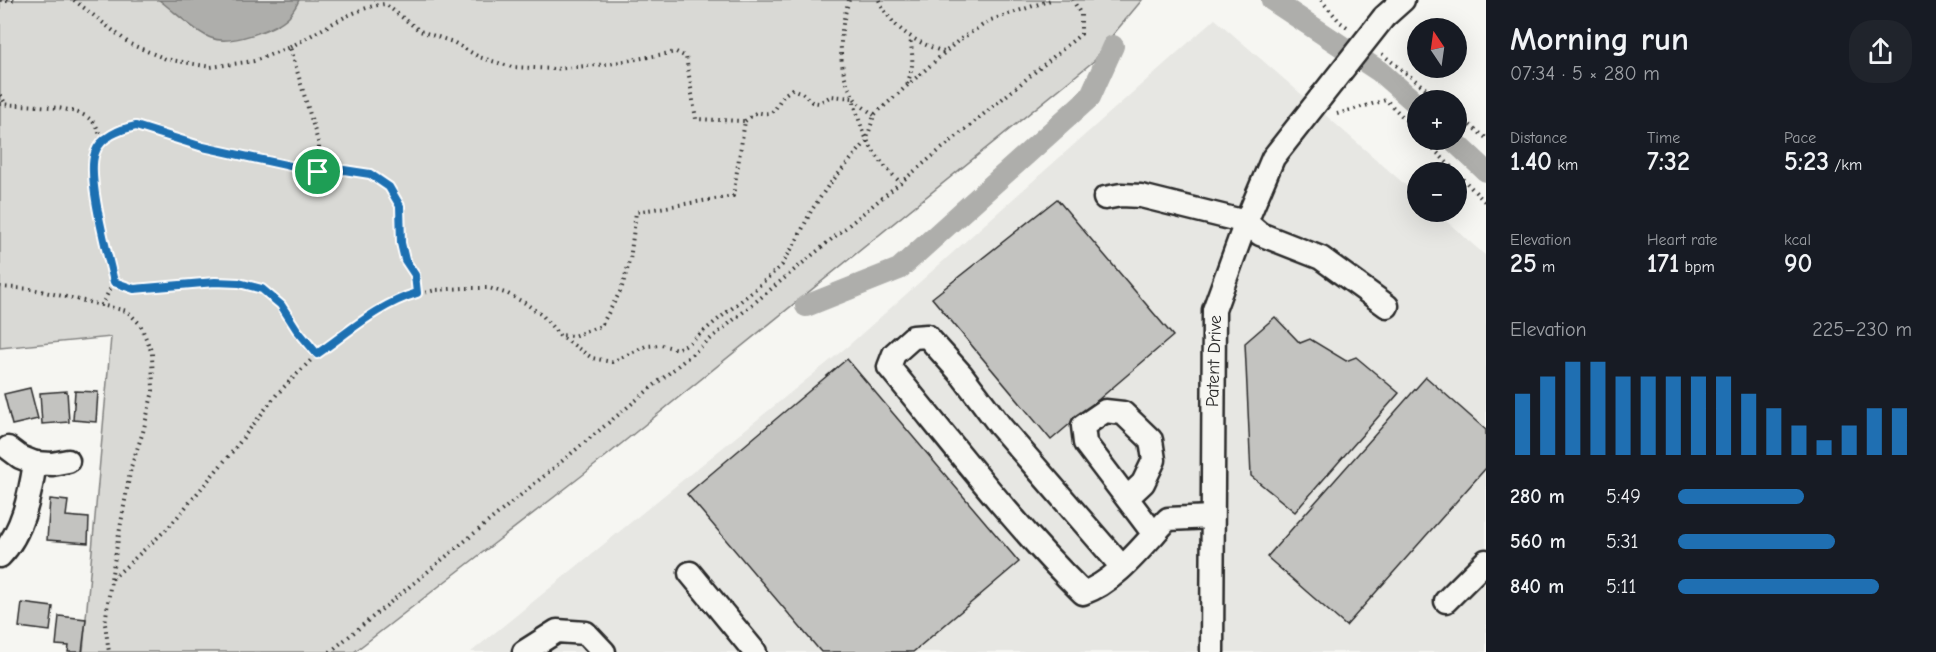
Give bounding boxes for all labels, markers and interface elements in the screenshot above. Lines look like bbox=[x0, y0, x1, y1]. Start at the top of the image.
north arrow bbox=[1407, 18, 1467, 78]
map controls bbox=[1407, 18, 1467, 222]
text: Morning run bbox=[1510, 20, 1689, 58]
button: share bbox=[1849, 20, 1912, 83]
text: 07:34 · 5 × 280 m bbox=[1510, 62, 1660, 85]
button: + bbox=[1407, 90, 1467, 150]
text: Distance bbox=[1510, 129, 1567, 147]
text: Time bbox=[1647, 129, 1680, 147]
text: Pace bbox=[1784, 129, 1816, 147]
pin bbox=[292, 146, 343, 197]
text: 1.40 bbox=[1510, 147, 1552, 177]
text: 7:32 bbox=[1647, 147, 1690, 177]
text: 5:23 bbox=[1784, 147, 1829, 177]
icon: arrive bbox=[301, 155, 334, 188]
text: km bbox=[1552, 156, 1578, 174]
text: /km bbox=[1829, 156, 1862, 174]
button: − bbox=[1407, 162, 1467, 222]
text: Elevation bbox=[1510, 231, 1571, 249]
text: Heart rate bbox=[1647, 231, 1718, 249]
text: kcal bbox=[1784, 231, 1811, 249]
text: 25 bbox=[1510, 249, 1537, 279]
text: 171 bbox=[1647, 249, 1679, 279]
text: 90 bbox=[1784, 249, 1812, 279]
text: m bbox=[1537, 258, 1555, 276]
text: bpm bbox=[1679, 258, 1715, 276]
street label: Patent Drive bbox=[1202, 315, 1226, 407]
text: Elevation bbox=[1510, 318, 1587, 341]
text: 225–230 m bbox=[1812, 318, 1912, 341]
text: 280 m bbox=[1510, 485, 1565, 508]
text: 5:49 bbox=[1606, 485, 1641, 508]
text: 560 m bbox=[1510, 530, 1566, 553]
text: 5:31 bbox=[1606, 530, 1639, 553]
text: 840 m bbox=[1510, 575, 1564, 598]
text: 5:11 bbox=[1606, 575, 1636, 598]

